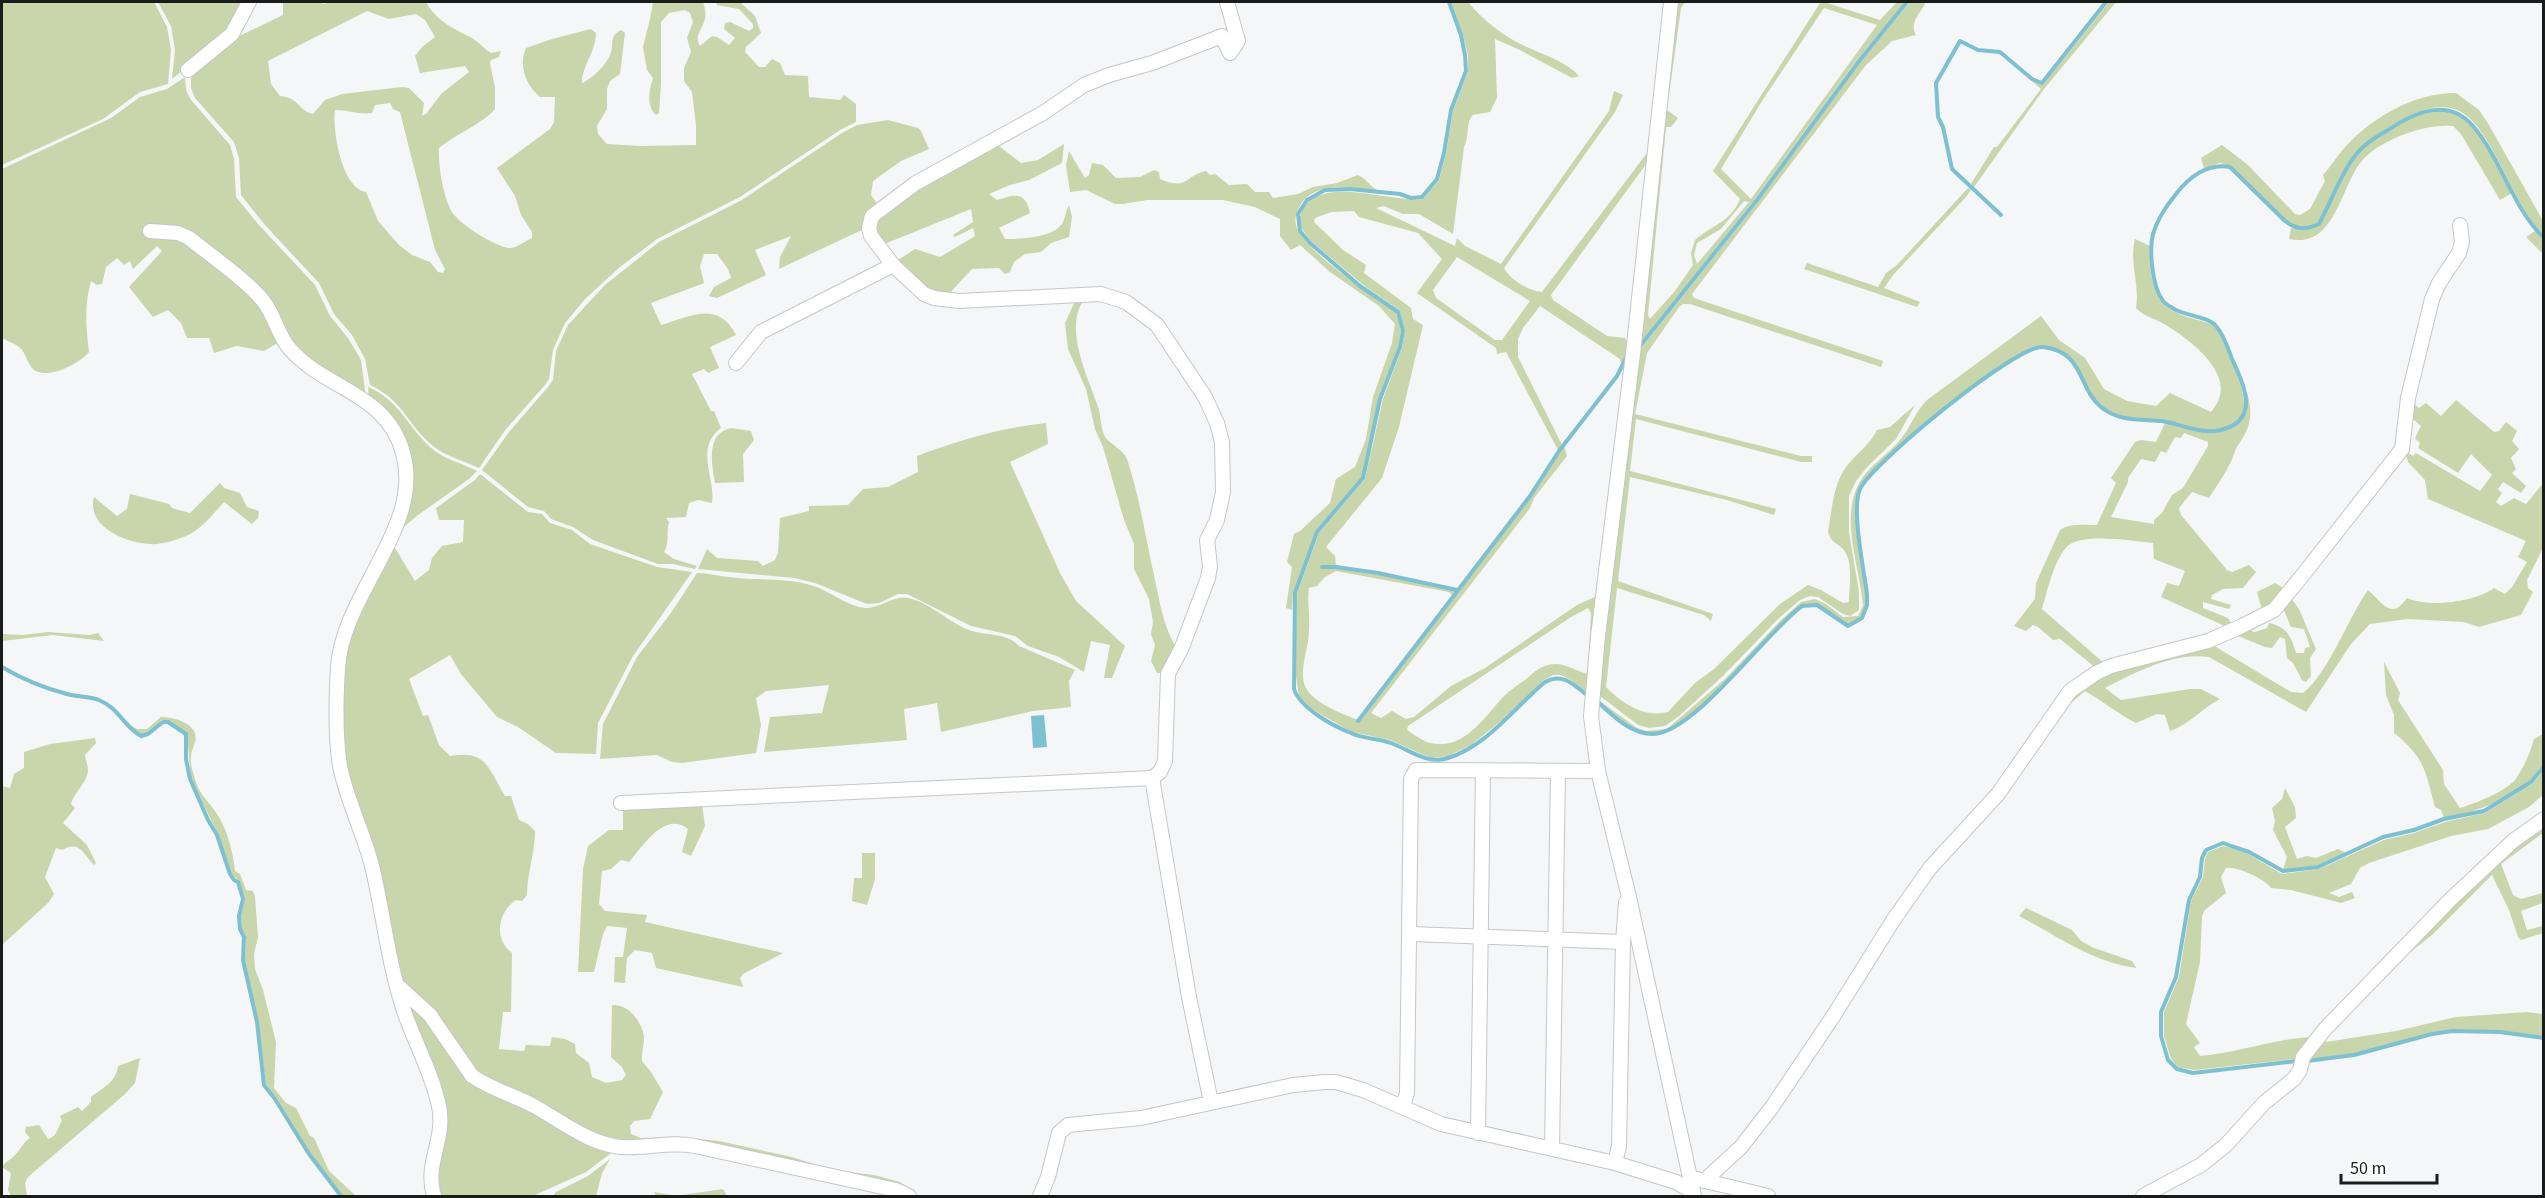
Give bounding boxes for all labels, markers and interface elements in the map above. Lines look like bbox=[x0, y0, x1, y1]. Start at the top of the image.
scale bar bbox=[2341, 1147, 2437, 1185]
text: 50 m bbox=[2350, 1156, 2386, 1181]

